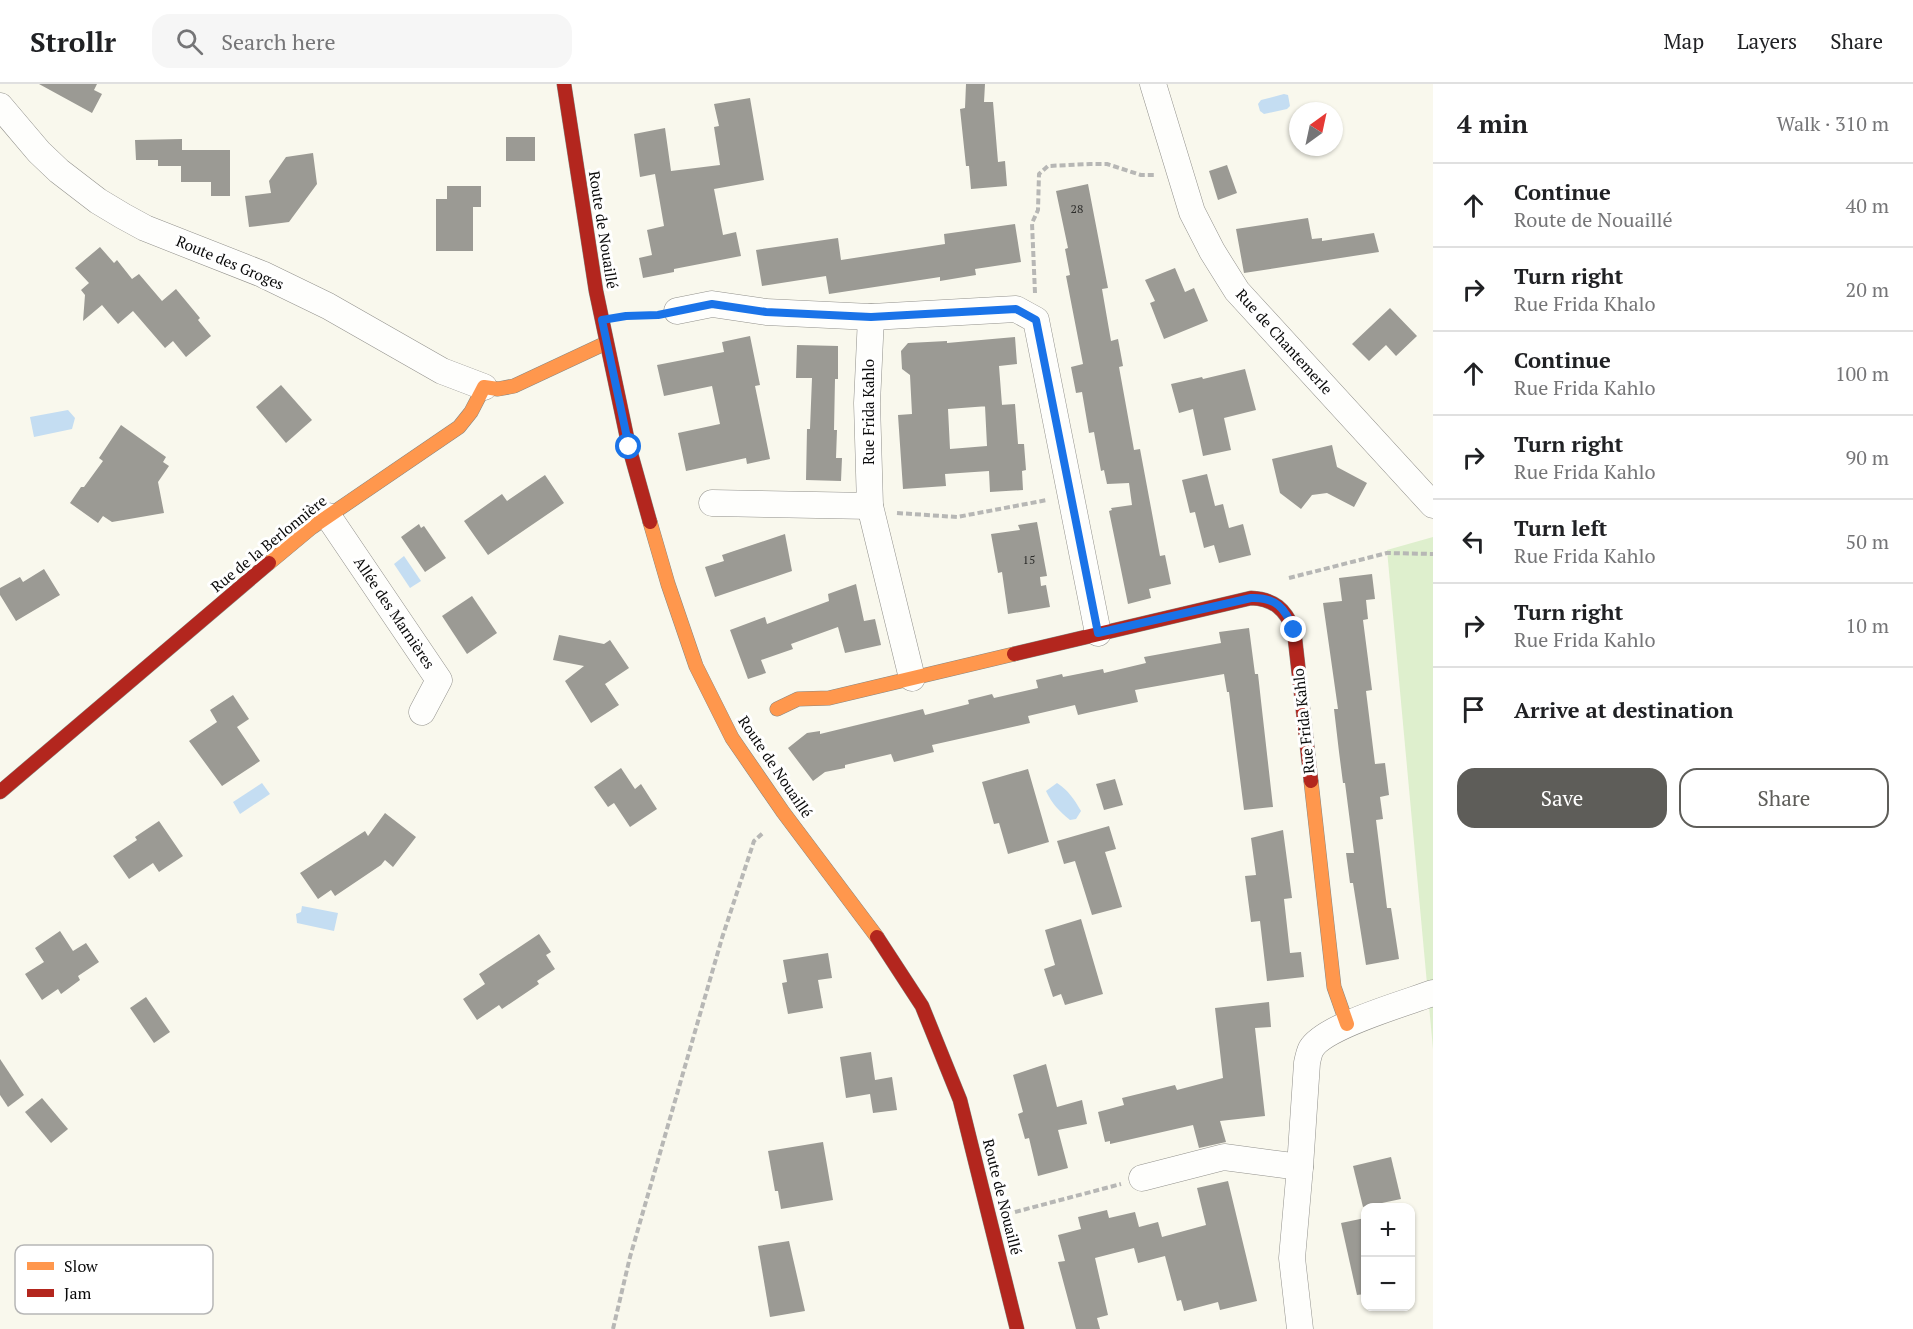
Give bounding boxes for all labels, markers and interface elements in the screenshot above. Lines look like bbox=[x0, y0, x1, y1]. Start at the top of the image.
search box bbox=[152, 14, 572, 68]
text: Strollr bbox=[30, 23, 116, 60]
icon: search bbox=[173, 25, 206, 58]
text: Search here bbox=[221, 27, 336, 56]
text: Map bbox=[1663, 27, 1704, 55]
text: Layers bbox=[1737, 27, 1797, 55]
text: Share bbox=[1830, 27, 1883, 55]
north arrow bbox=[1289, 102, 1343, 156]
text: 4 min bbox=[1457, 106, 1528, 140]
text: Walk · 310 m bbox=[1777, 110, 1889, 137]
street label: Route de Nouaillé bbox=[585, 170, 623, 290]
text: Continue bbox=[1514, 177, 1611, 206]
icon: ahead bbox=[1457, 189, 1490, 222]
text: 40 m bbox=[1846, 192, 1889, 219]
house number: 28 bbox=[1071, 201, 1083, 216]
text: Route de Nouaillé bbox=[1514, 206, 1673, 233]
street label: Route des Groges bbox=[173, 230, 287, 294]
text: Turn right bbox=[1514, 261, 1623, 290]
icon: right bbox=[1457, 273, 1490, 306]
text: 20 m bbox=[1846, 276, 1889, 303]
street label: Rue de Chantemerle bbox=[1232, 284, 1337, 398]
text: Rue Frida Khalo bbox=[1514, 290, 1656, 317]
text: Continue bbox=[1514, 345, 1611, 374]
icon: ahead bbox=[1457, 357, 1490, 390]
street label: Rue Frida Kahlo bbox=[858, 359, 878, 465]
text: 100 m bbox=[1835, 360, 1889, 387]
text: Rue Frida Kahlo bbox=[1514, 374, 1656, 401]
text: Turn right bbox=[1514, 429, 1623, 458]
route start bbox=[615, 433, 641, 459]
icon: right bbox=[1457, 441, 1490, 474]
text: 90 m bbox=[1846, 444, 1889, 471]
text: Rue Frida Kahlo bbox=[1514, 458, 1656, 485]
street label: Rue de la Berlonnière bbox=[206, 490, 330, 596]
text: Turn left bbox=[1514, 513, 1607, 542]
icon: left bbox=[1457, 525, 1490, 558]
text: 50 m bbox=[1846, 528, 1889, 555]
text: Rue Frida Kahlo bbox=[1514, 542, 1656, 569]
street label: Allée des Marnières bbox=[350, 552, 440, 672]
house number: 15 bbox=[1023, 552, 1035, 567]
text: Turn right bbox=[1514, 597, 1623, 626]
icon: right bbox=[1457, 609, 1490, 642]
text: 10 m bbox=[1846, 612, 1889, 639]
route end bbox=[1280, 616, 1306, 642]
text: Rue Frida Kahlo bbox=[1514, 626, 1656, 653]
street label: Rue Frida Kahlo bbox=[1288, 667, 1319, 775]
icon: arrive bbox=[1457, 693, 1490, 726]
text: Arrive at destination bbox=[1514, 695, 1733, 724]
street label: Route de Nouaillé bbox=[734, 712, 817, 821]
button: Save bbox=[1457, 768, 1667, 828]
button: Share bbox=[1679, 768, 1889, 828]
street label: Route de Nouaillé bbox=[979, 1137, 1027, 1257]
map controls bbox=[1361, 1203, 1415, 1311]
button: + bbox=[1361, 1203, 1415, 1257]
legend bbox=[15, 1245, 213, 1314]
text: Slow bbox=[64, 1255, 98, 1277]
button: − bbox=[1361, 1257, 1415, 1311]
text: Jam bbox=[64, 1282, 92, 1304]

